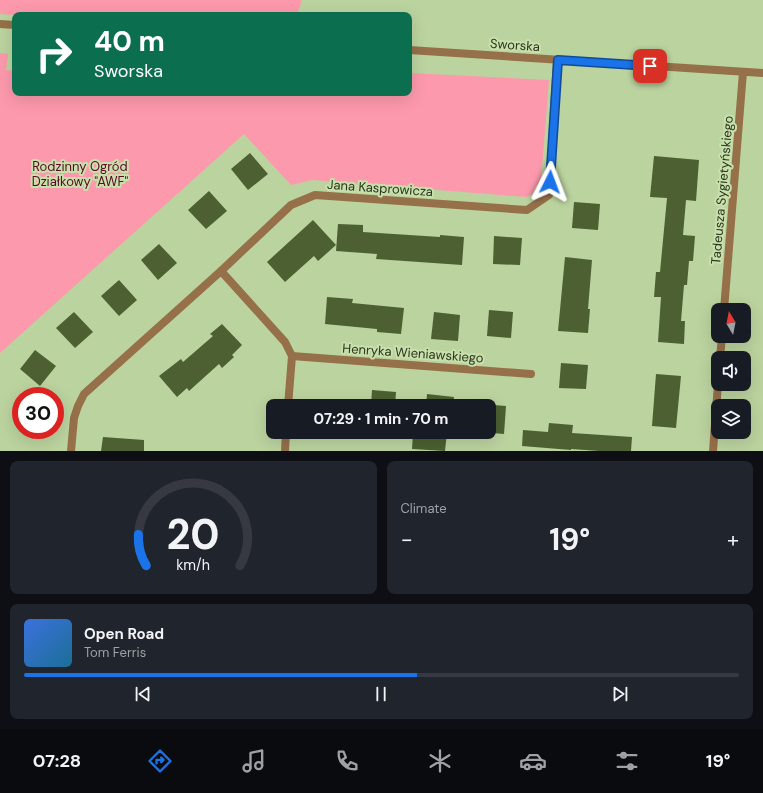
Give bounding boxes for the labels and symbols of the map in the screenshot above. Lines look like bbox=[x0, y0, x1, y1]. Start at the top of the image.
street label: Sworska bbox=[490, 35, 540, 55]
pin bbox=[633, 49, 667, 83]
street label: Tadeusza Sygietyńskiego bbox=[707, 115, 737, 265]
park label: Rodzinny Ogród Działkowy "AWF" bbox=[32, 158, 128, 190]
position arrow bbox=[529, 161, 571, 203]
street label: Jana Kasprowicza bbox=[326, 176, 434, 200]
north arrow bbox=[711, 303, 751, 343]
street label: Henryka Wieniawskiego bbox=[342, 340, 484, 366]
speed limit sign: 30 bbox=[12, 387, 64, 439]

